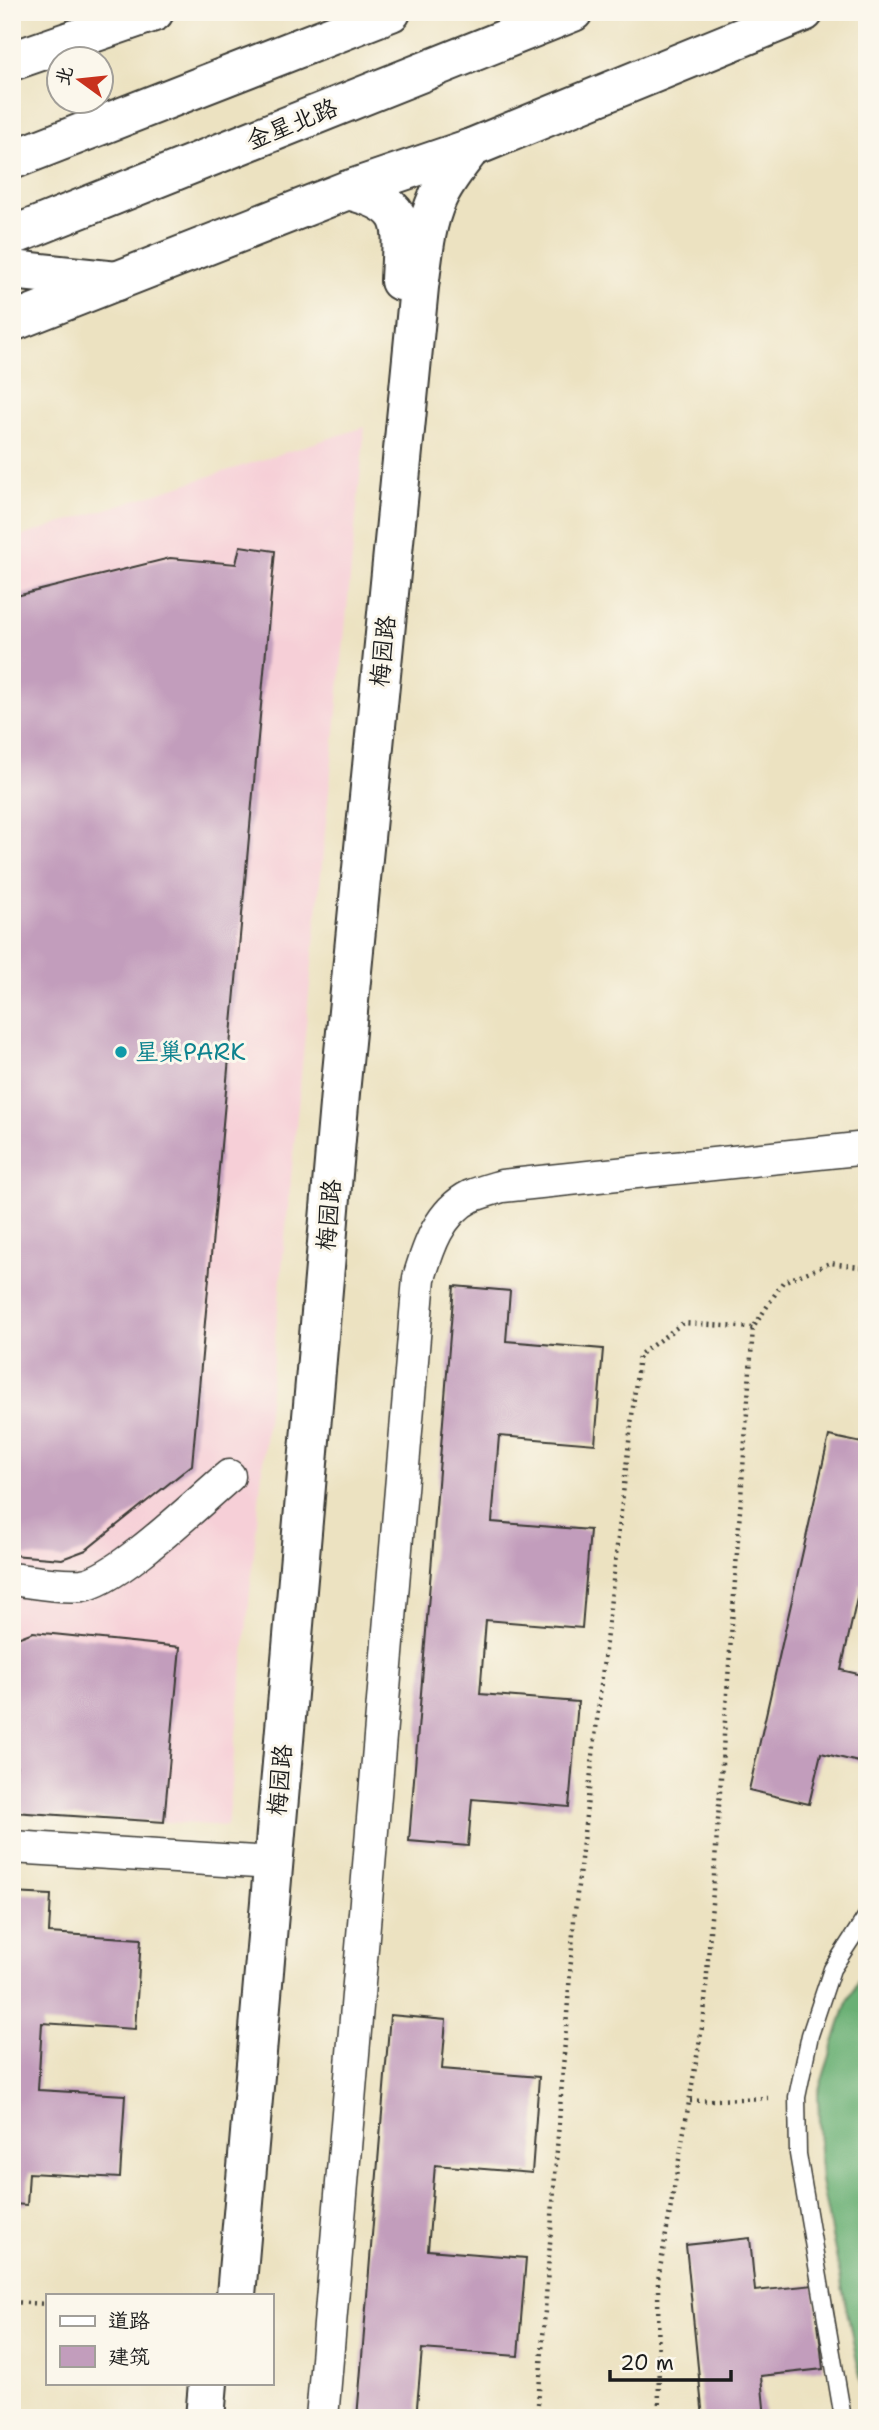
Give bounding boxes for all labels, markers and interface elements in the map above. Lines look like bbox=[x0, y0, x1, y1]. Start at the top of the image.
north arrow bbox=[46, 46, 116, 116]
text: 北 bbox=[50, 63, 79, 88]
street label: 金星北路 bbox=[242, 91, 342, 157]
street label: 梅园路 bbox=[363, 614, 403, 688]
place label: 星巢PARK bbox=[135, 1036, 246, 1068]
marker: 星巢PARK bbox=[113, 1044, 129, 1060]
street label: 梅园路 bbox=[310, 1178, 348, 1252]
street label: 梅园路 bbox=[261, 1743, 299, 1817]
legend bbox=[46, 2294, 273, 2384]
text: 道路 bbox=[108, 2307, 150, 2335]
scale bar bbox=[610, 2339, 730, 2383]
text: 建筑 bbox=[108, 2343, 150, 2371]
text: 20 m bbox=[620, 2349, 674, 2377]

